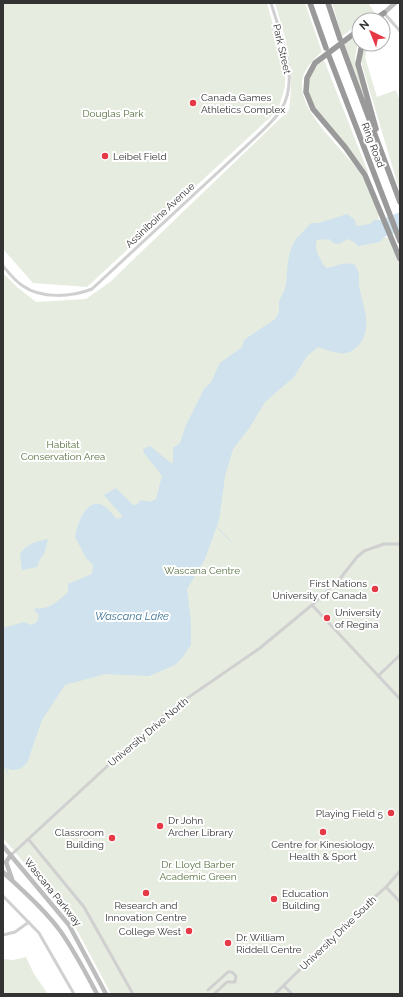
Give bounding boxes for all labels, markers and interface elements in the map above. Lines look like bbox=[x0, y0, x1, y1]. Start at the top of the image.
north arrow bbox=[351, 12, 391, 52]
text: N bbox=[357, 17, 372, 33]
street label: Park Street bbox=[271, 23, 293, 76]
place label: Canada Games Athletics Complex bbox=[201, 92, 285, 115]
marker: Canada Games Athletics Complex bbox=[188, 98, 198, 108]
park label: Douglas Park bbox=[82, 108, 144, 119]
street label: Ring Road bbox=[359, 121, 387, 169]
marker: Leibel Field bbox=[100, 151, 110, 161]
place label: Leibel Field bbox=[113, 151, 167, 162]
street label: Assiniboine Avenue bbox=[123, 180, 197, 250]
park label: Habitat Conservation Area bbox=[21, 439, 105, 462]
park label: Wascana Centre bbox=[164, 565, 240, 576]
place label: First Nations University of Canada bbox=[272, 578, 367, 601]
marker: First Nations University of Canada bbox=[370, 584, 380, 594]
place label: University of Regina bbox=[335, 607, 381, 630]
water label: Wascana Lake bbox=[95, 610, 169, 623]
marker: University of Regina bbox=[322, 613, 332, 623]
street label: University Drive North bbox=[106, 695, 190, 769]
place label: Playing Field 5 bbox=[316, 808, 384, 819]
marker: Playing Field 5 bbox=[386, 808, 396, 818]
place label: Dr John Archer Library bbox=[168, 815, 234, 838]
marker: Dr John Archer Library bbox=[155, 821, 165, 831]
place label: Classroom Building bbox=[55, 827, 104, 850]
marker: Centre for Kinesiology, Health & Sport bbox=[318, 827, 328, 837]
marker: Classroom Building bbox=[107, 833, 117, 843]
place label: Centre for Kinesiology, Health & Sport bbox=[271, 839, 375, 862]
street label: Wascana Parkway bbox=[22, 856, 84, 929]
park label: Dr. Lloyd Barber Academic Green bbox=[159, 859, 237, 882]
marker: Research and Innovation Centre bbox=[141, 888, 151, 898]
place label: Education Building bbox=[282, 888, 328, 911]
marker: Education Building bbox=[269, 894, 279, 904]
street label: University Drive South bbox=[298, 894, 378, 972]
place label: Research and Innovation Centre bbox=[105, 900, 187, 923]
place label: College West bbox=[119, 926, 182, 937]
marker: College West bbox=[184, 926, 194, 936]
place label: Dr. William Riddell Centre bbox=[236, 932, 302, 955]
marker: Dr. William Riddell Centre bbox=[223, 938, 233, 948]

